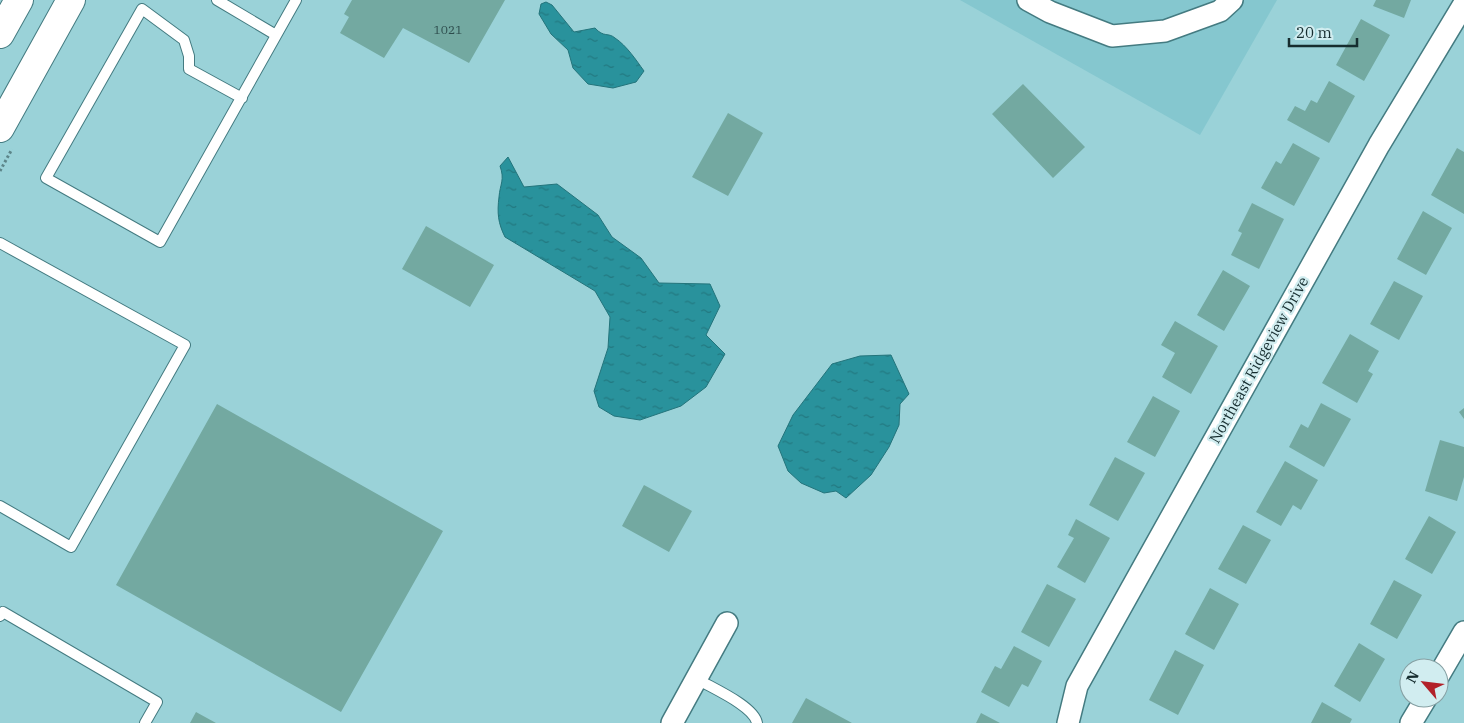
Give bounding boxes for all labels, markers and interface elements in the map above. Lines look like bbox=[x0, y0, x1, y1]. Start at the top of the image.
scale bar bbox=[1289, 15, 1356, 47]
house number: 1021 bbox=[434, 22, 462, 37]
text: 20 m bbox=[1296, 23, 1332, 42]
street label: Northeast Ridgeview Drive bbox=[1205, 273, 1312, 446]
north arrow bbox=[1399, 658, 1449, 708]
text: N bbox=[1402, 668, 1423, 686]

